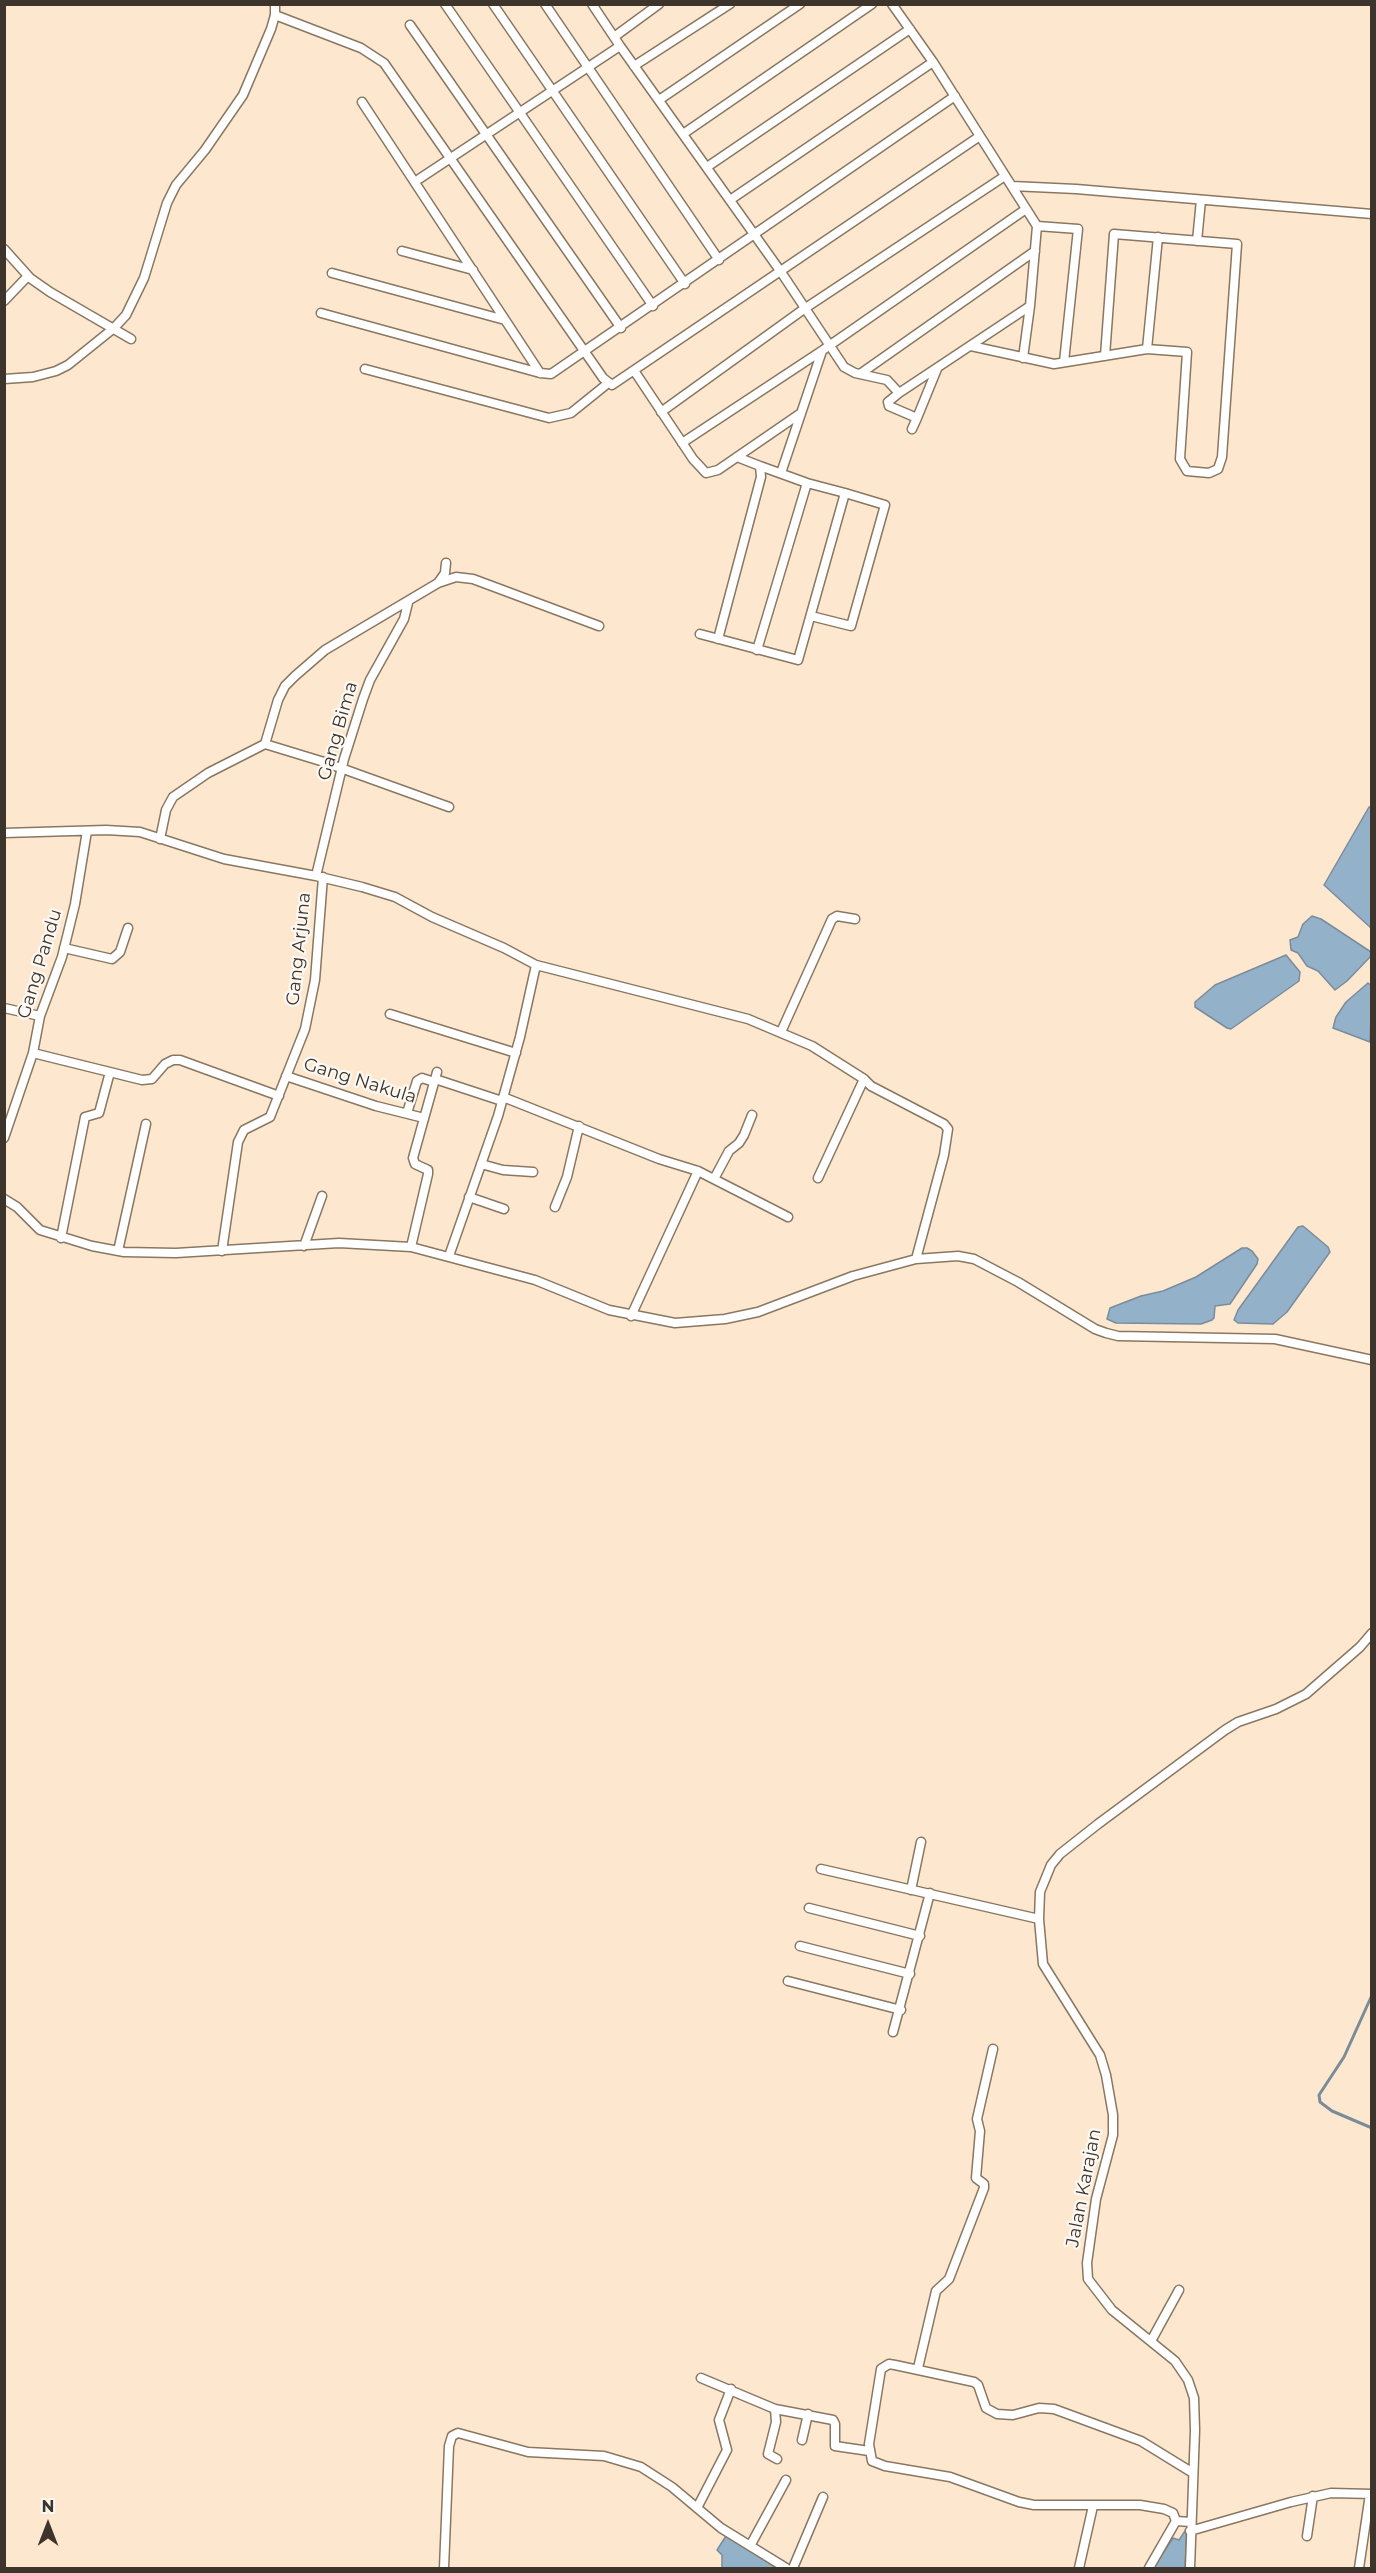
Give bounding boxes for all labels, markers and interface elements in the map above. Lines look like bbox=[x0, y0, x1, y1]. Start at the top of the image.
street label: Gang Bima bbox=[314, 679, 362, 783]
street label: Gang Arjuna bbox=[282, 891, 316, 1007]
street label: Gang Pandu bbox=[13, 907, 67, 1021]
street label: Gang Nakula bbox=[301, 1054, 419, 1108]
street label: Jalan Karajan bbox=[1062, 2127, 1106, 2249]
north arrow bbox=[18, 2495, 78, 2555]
text: N bbox=[42, 2497, 54, 2516]

